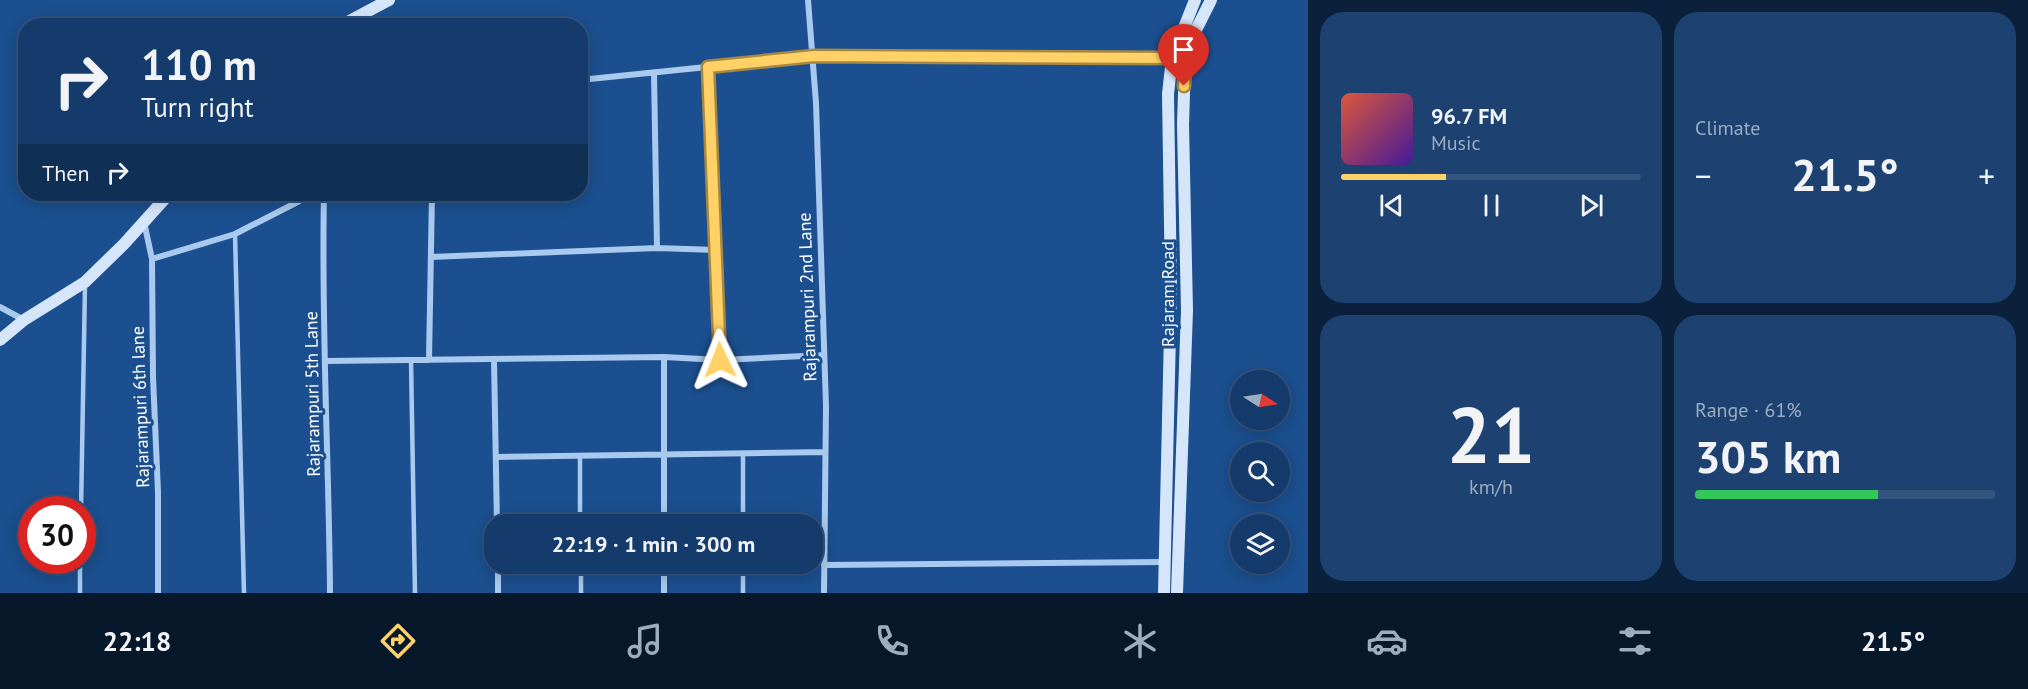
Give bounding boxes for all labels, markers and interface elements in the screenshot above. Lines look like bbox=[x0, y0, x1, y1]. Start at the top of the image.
pin bbox=[1158, 24, 1209, 86]
icon: arrive bbox=[1167, 33, 1200, 66]
text: 110 m bbox=[141, 37, 257, 92]
icon: right bbox=[42, 42, 120, 120]
text: Turn right bbox=[141, 90, 254, 124]
text: 96.7 FM bbox=[1431, 102, 1507, 130]
text: Climate bbox=[1695, 115, 1761, 141]
text: Music bbox=[1431, 130, 1480, 156]
text: 21.5° bbox=[1791, 145, 1899, 203]
text: − bbox=[1695, 154, 1712, 197]
text: + bbox=[1978, 154, 1995, 197]
icon: right bbox=[101, 156, 134, 189]
text: Then bbox=[42, 159, 89, 187]
icon: previous bbox=[1375, 189, 1408, 222]
icon: pause bbox=[1475, 189, 1508, 222]
icon: next bbox=[1575, 189, 1608, 222]
street label: Rajarampuri 2nd Lane bbox=[793, 212, 821, 382]
street label: Rajaram Road bbox=[1156, 241, 1179, 347]
street label: Rajarampuri 5th Lane bbox=[299, 311, 325, 477]
street label: Rajarampuri 6th lane bbox=[126, 326, 154, 488]
position arrow bbox=[688, 328, 752, 392]
north arrow bbox=[1230, 370, 1290, 430]
map controls bbox=[1230, 370, 1290, 574]
text: 21 bbox=[1447, 384, 1535, 485]
text: Range · 61% bbox=[1695, 397, 1802, 423]
text: 305 km bbox=[1695, 427, 1841, 485]
button: search bbox=[1230, 442, 1290, 502]
text: km/h bbox=[1469, 474, 1513, 500]
speed limit sign: 30 bbox=[18, 496, 96, 574]
button: layers bbox=[1230, 514, 1290, 574]
text: 22:19 · 1 min · 300 m bbox=[552, 530, 755, 558]
icon: directions bbox=[377, 620, 419, 662]
icon: music bbox=[624, 620, 666, 662]
icon: phone bbox=[871, 620, 913, 662]
icon: climate bbox=[1119, 620, 1161, 662]
icon: car bbox=[1366, 620, 1408, 662]
icon: filters bbox=[1614, 620, 1656, 662]
text: 22:18 bbox=[103, 624, 171, 658]
text: 21.5° bbox=[1861, 624, 1925, 658]

